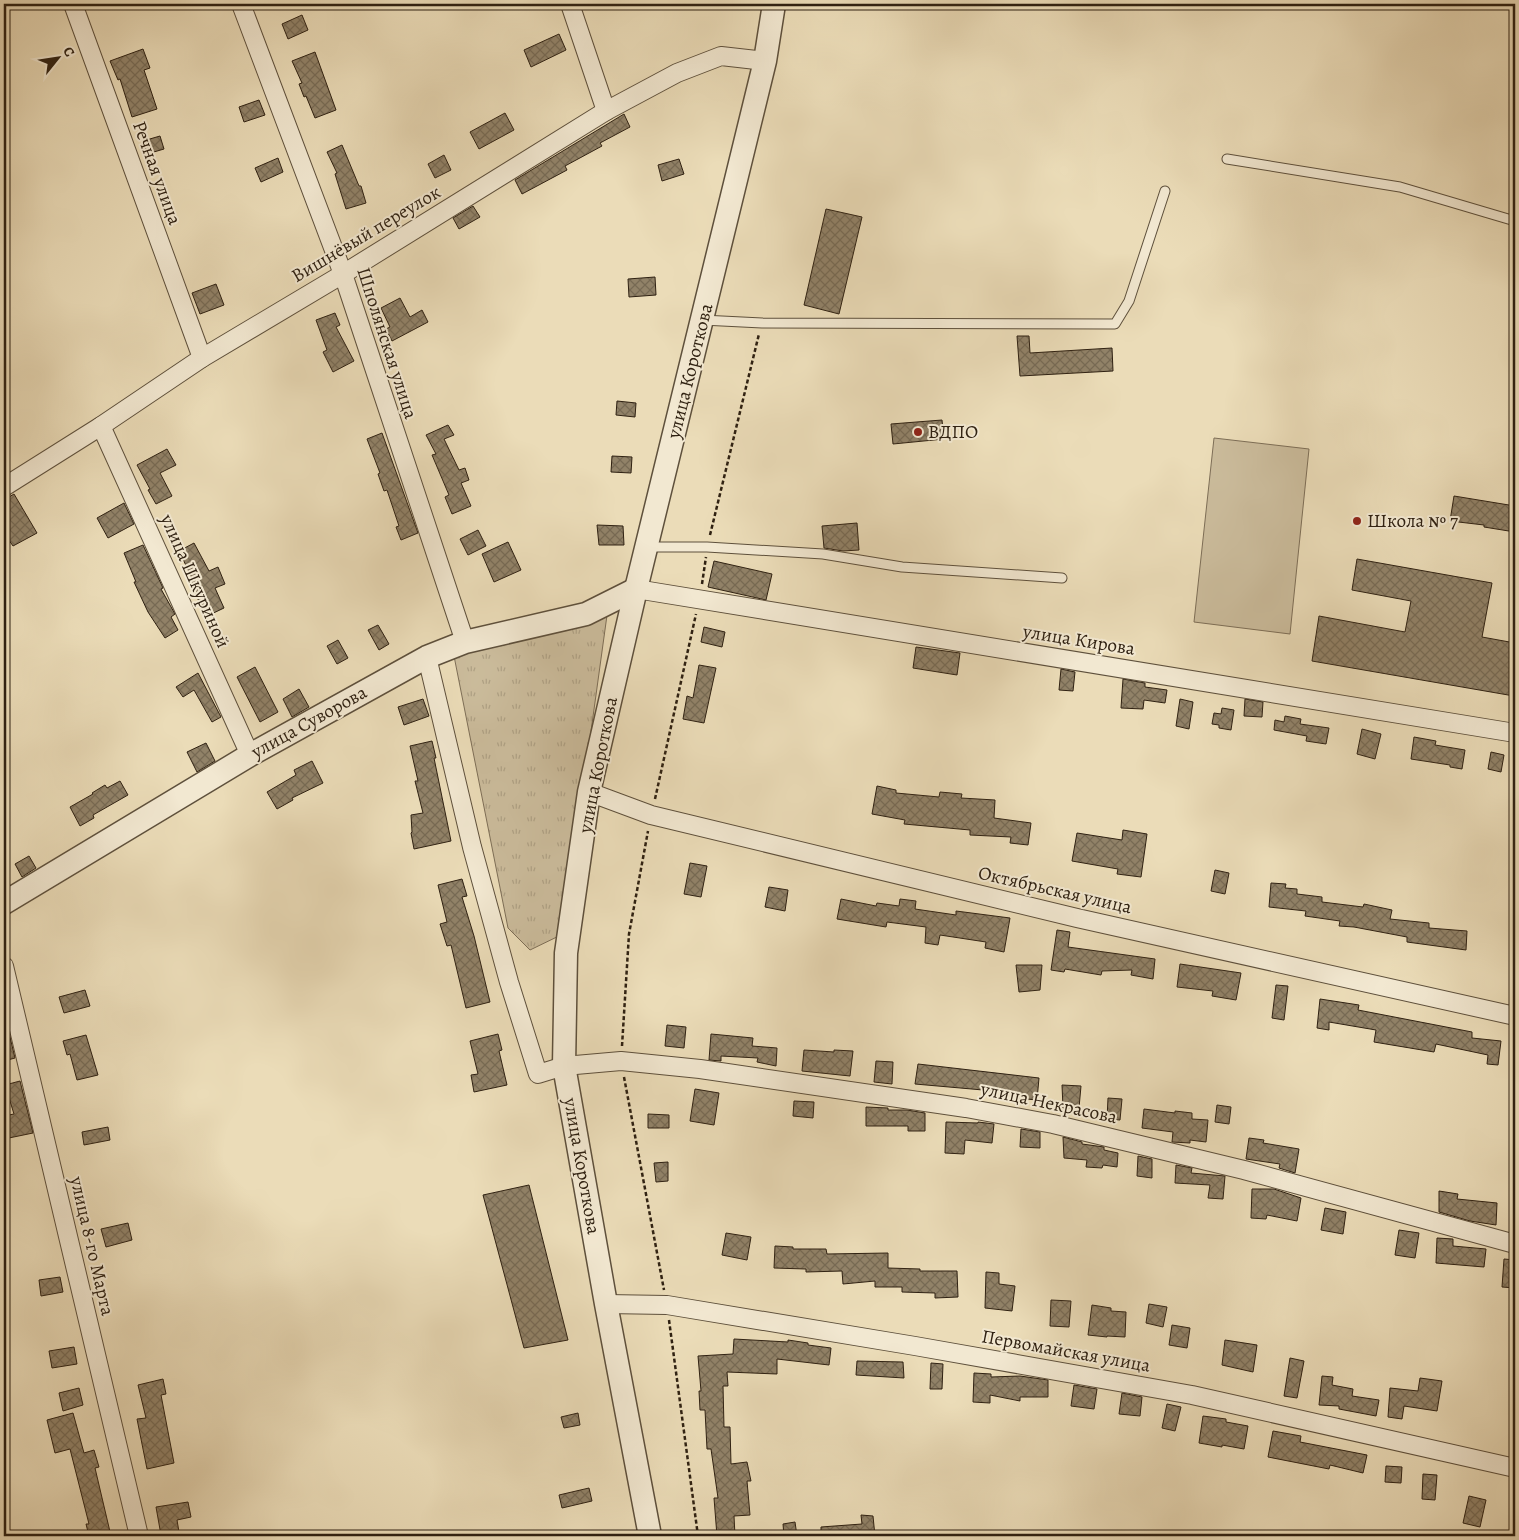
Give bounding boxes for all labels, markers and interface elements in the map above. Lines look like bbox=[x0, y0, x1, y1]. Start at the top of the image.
north arrow bbox=[32, 32, 82, 82]
text: С bbox=[58, 43, 79, 61]
street label: Речная улица bbox=[126, 118, 188, 229]
street label: Вишнёвый переулок bbox=[287, 179, 446, 289]
street label: Шполянская улица bbox=[350, 264, 424, 422]
street label: улица Короткова bbox=[660, 300, 719, 442]
place label: ВДПО bbox=[928, 419, 978, 445]
marker: ВДПО bbox=[912, 426, 924, 438]
place label: Школа № 7 bbox=[1367, 508, 1458, 534]
street label: улица Шкуриной bbox=[153, 509, 236, 652]
marker: Школа № 7 bbox=[1351, 515, 1363, 527]
street label: улица Кирова bbox=[1020, 618, 1137, 662]
street label: улица Суворова bbox=[246, 679, 372, 765]
street label: улица Короткова bbox=[572, 694, 624, 836]
street label: Октябрьская улица bbox=[976, 860, 1135, 920]
street label: улица Некрасова bbox=[977, 1076, 1120, 1130]
street label: улица Короткова bbox=[557, 1095, 607, 1237]
street label: улица 8-го Марта bbox=[63, 1173, 121, 1318]
street label: Первомайская улица bbox=[980, 1323, 1153, 1379]

